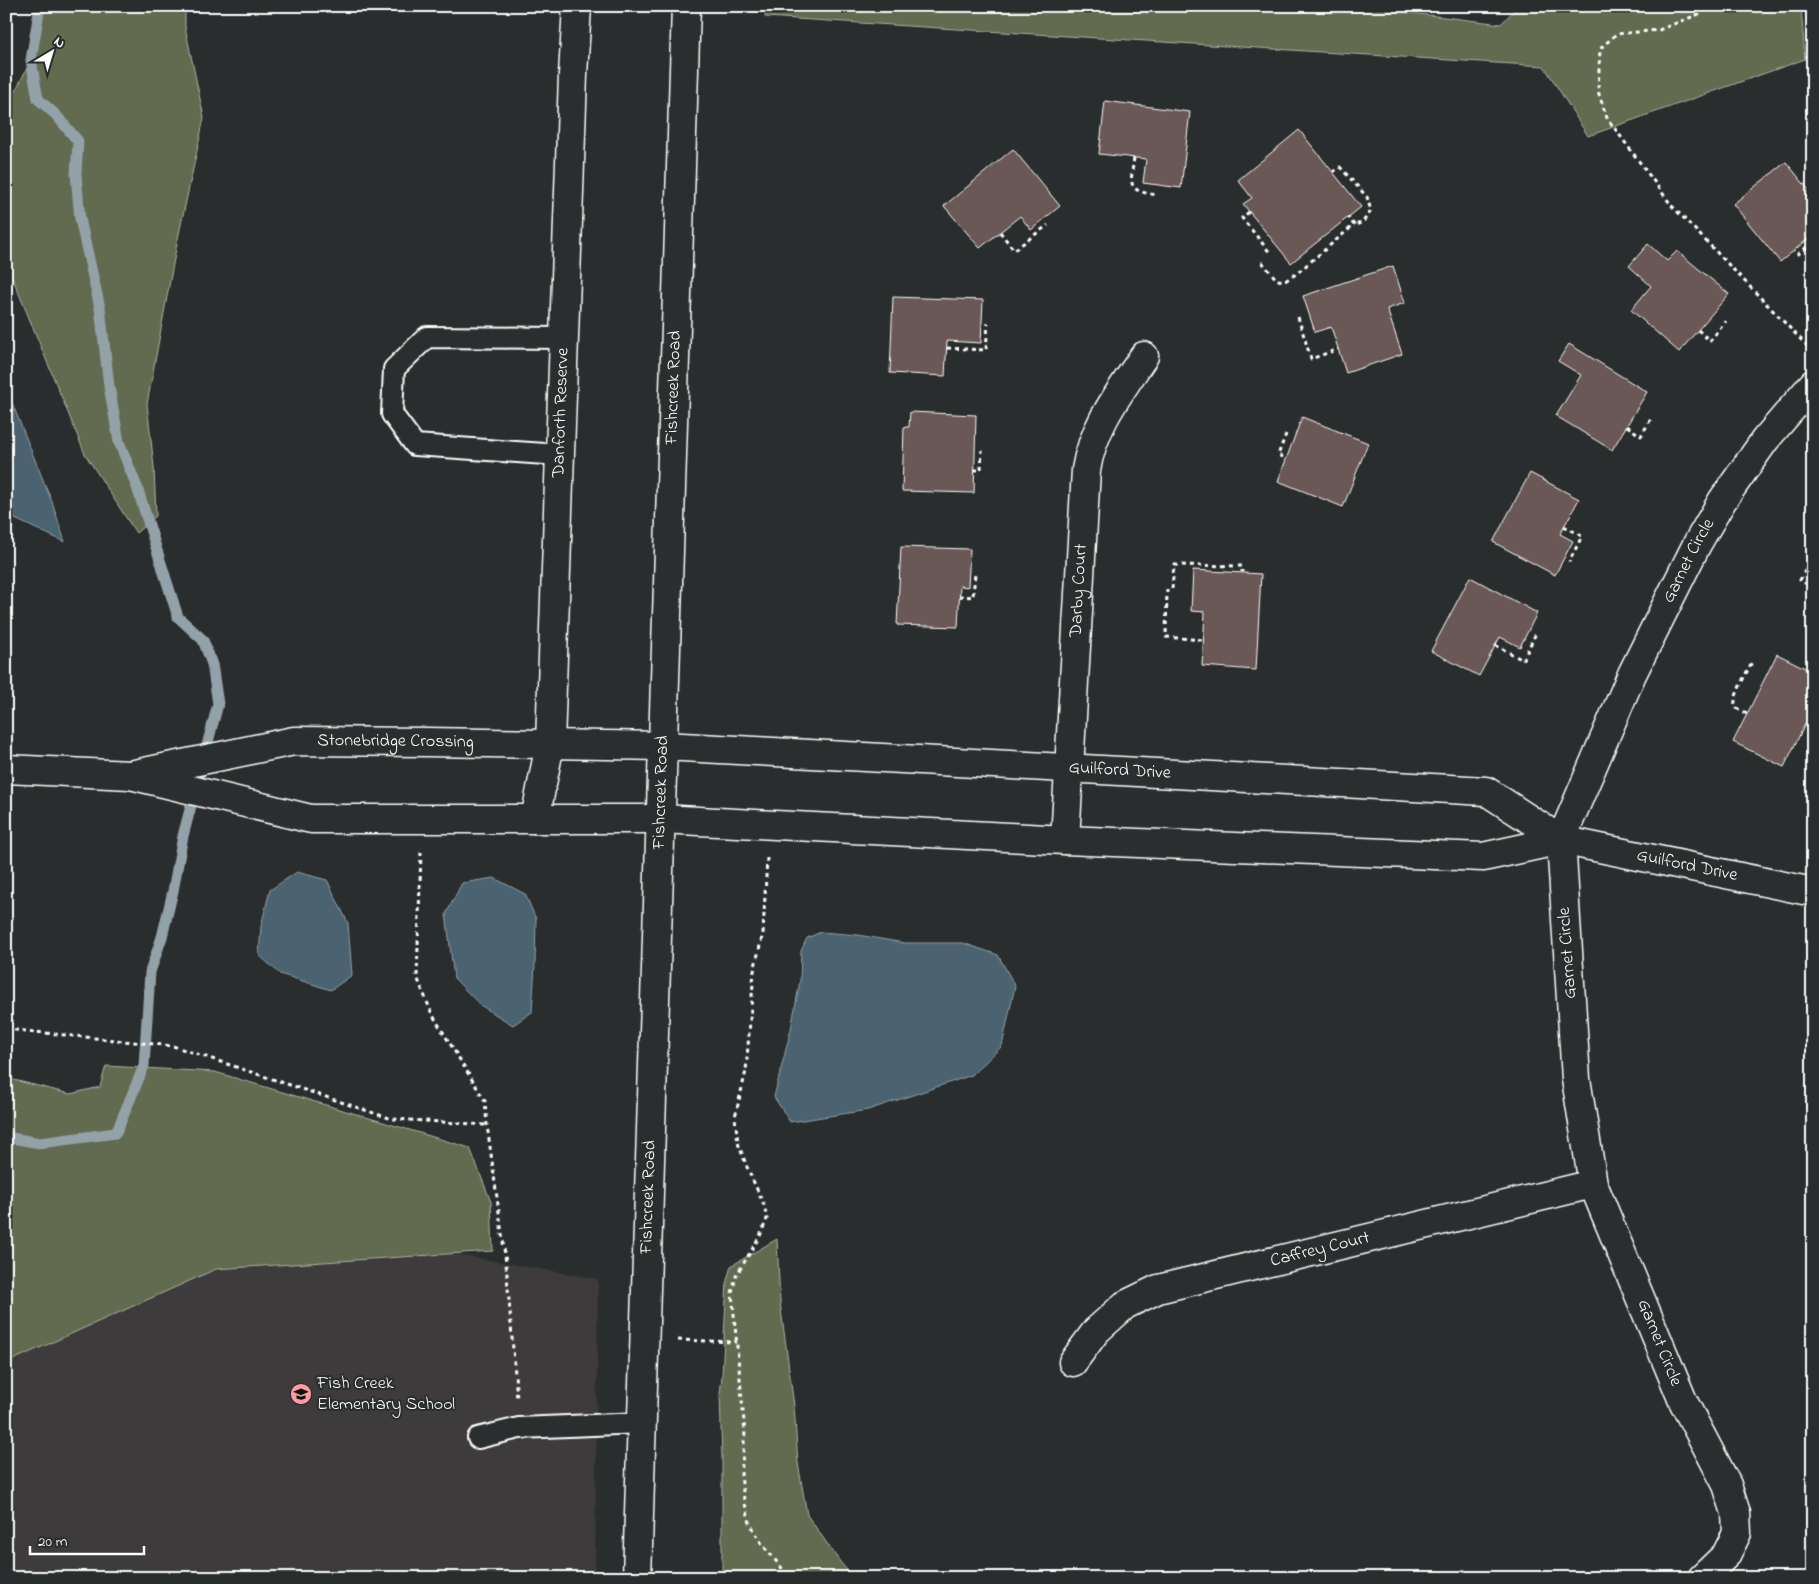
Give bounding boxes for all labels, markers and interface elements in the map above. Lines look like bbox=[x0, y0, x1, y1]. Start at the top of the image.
north arrow bbox=[28, 28, 78, 78]
text: N bbox=[49, 32, 69, 54]
street label: Fishcreek Road bbox=[659, 330, 689, 446]
street label: Danforth Reserve bbox=[546, 347, 577, 479]
street label: Garnet Circle bbox=[1656, 513, 1722, 608]
street label: Darby Court bbox=[1063, 543, 1095, 639]
street label: Stonebridge Crossing bbox=[317, 728, 474, 757]
street label: Fishcreek Road bbox=[647, 735, 676, 851]
street label: Guilford Drive bbox=[1068, 755, 1173, 787]
street label: Guilford Drive bbox=[1634, 843, 1741, 889]
street label: Garnet Circle bbox=[1552, 905, 1584, 1000]
street label: Fishcreek Road bbox=[634, 1140, 664, 1256]
street label: Caffrey Court bbox=[1268, 1225, 1372, 1274]
street label: Garnet Circle bbox=[1630, 1296, 1689, 1391]
place label: Fish Creek Elementary School bbox=[316, 1371, 455, 1418]
school or university icon: Fish Creek Elementary School bbox=[289, 1382, 313, 1406]
scale bar bbox=[30, 1524, 144, 1556]
text: 20 m bbox=[38, 1531, 68, 1553]

